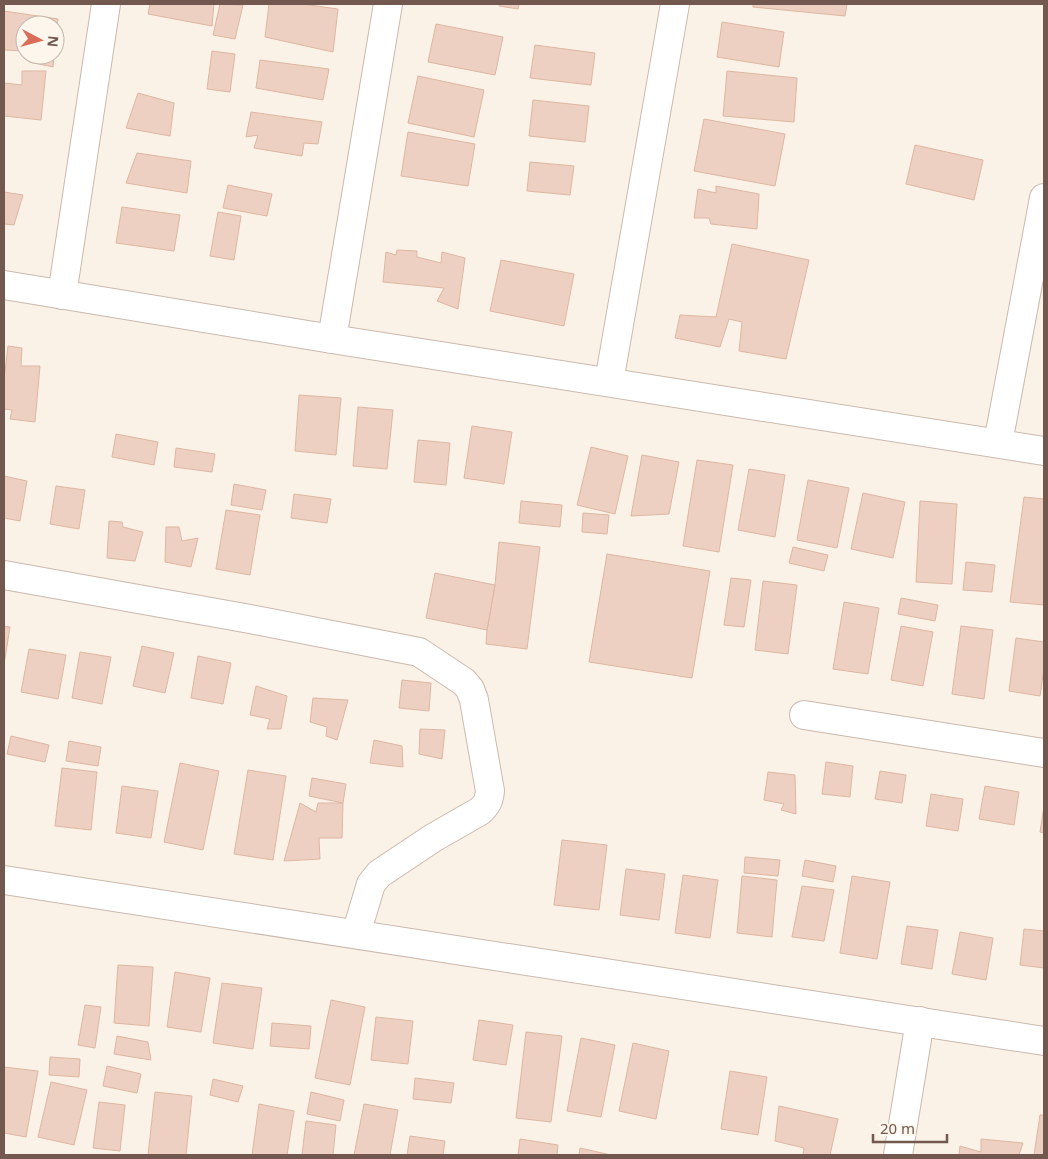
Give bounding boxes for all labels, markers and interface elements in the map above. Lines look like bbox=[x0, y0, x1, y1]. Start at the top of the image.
north arrow bbox=[15, 15, 65, 65]
text: N bbox=[43, 35, 63, 48]
scale bar bbox=[873, 1112, 947, 1144]
text: 20 m bbox=[880, 1118, 915, 1138]

